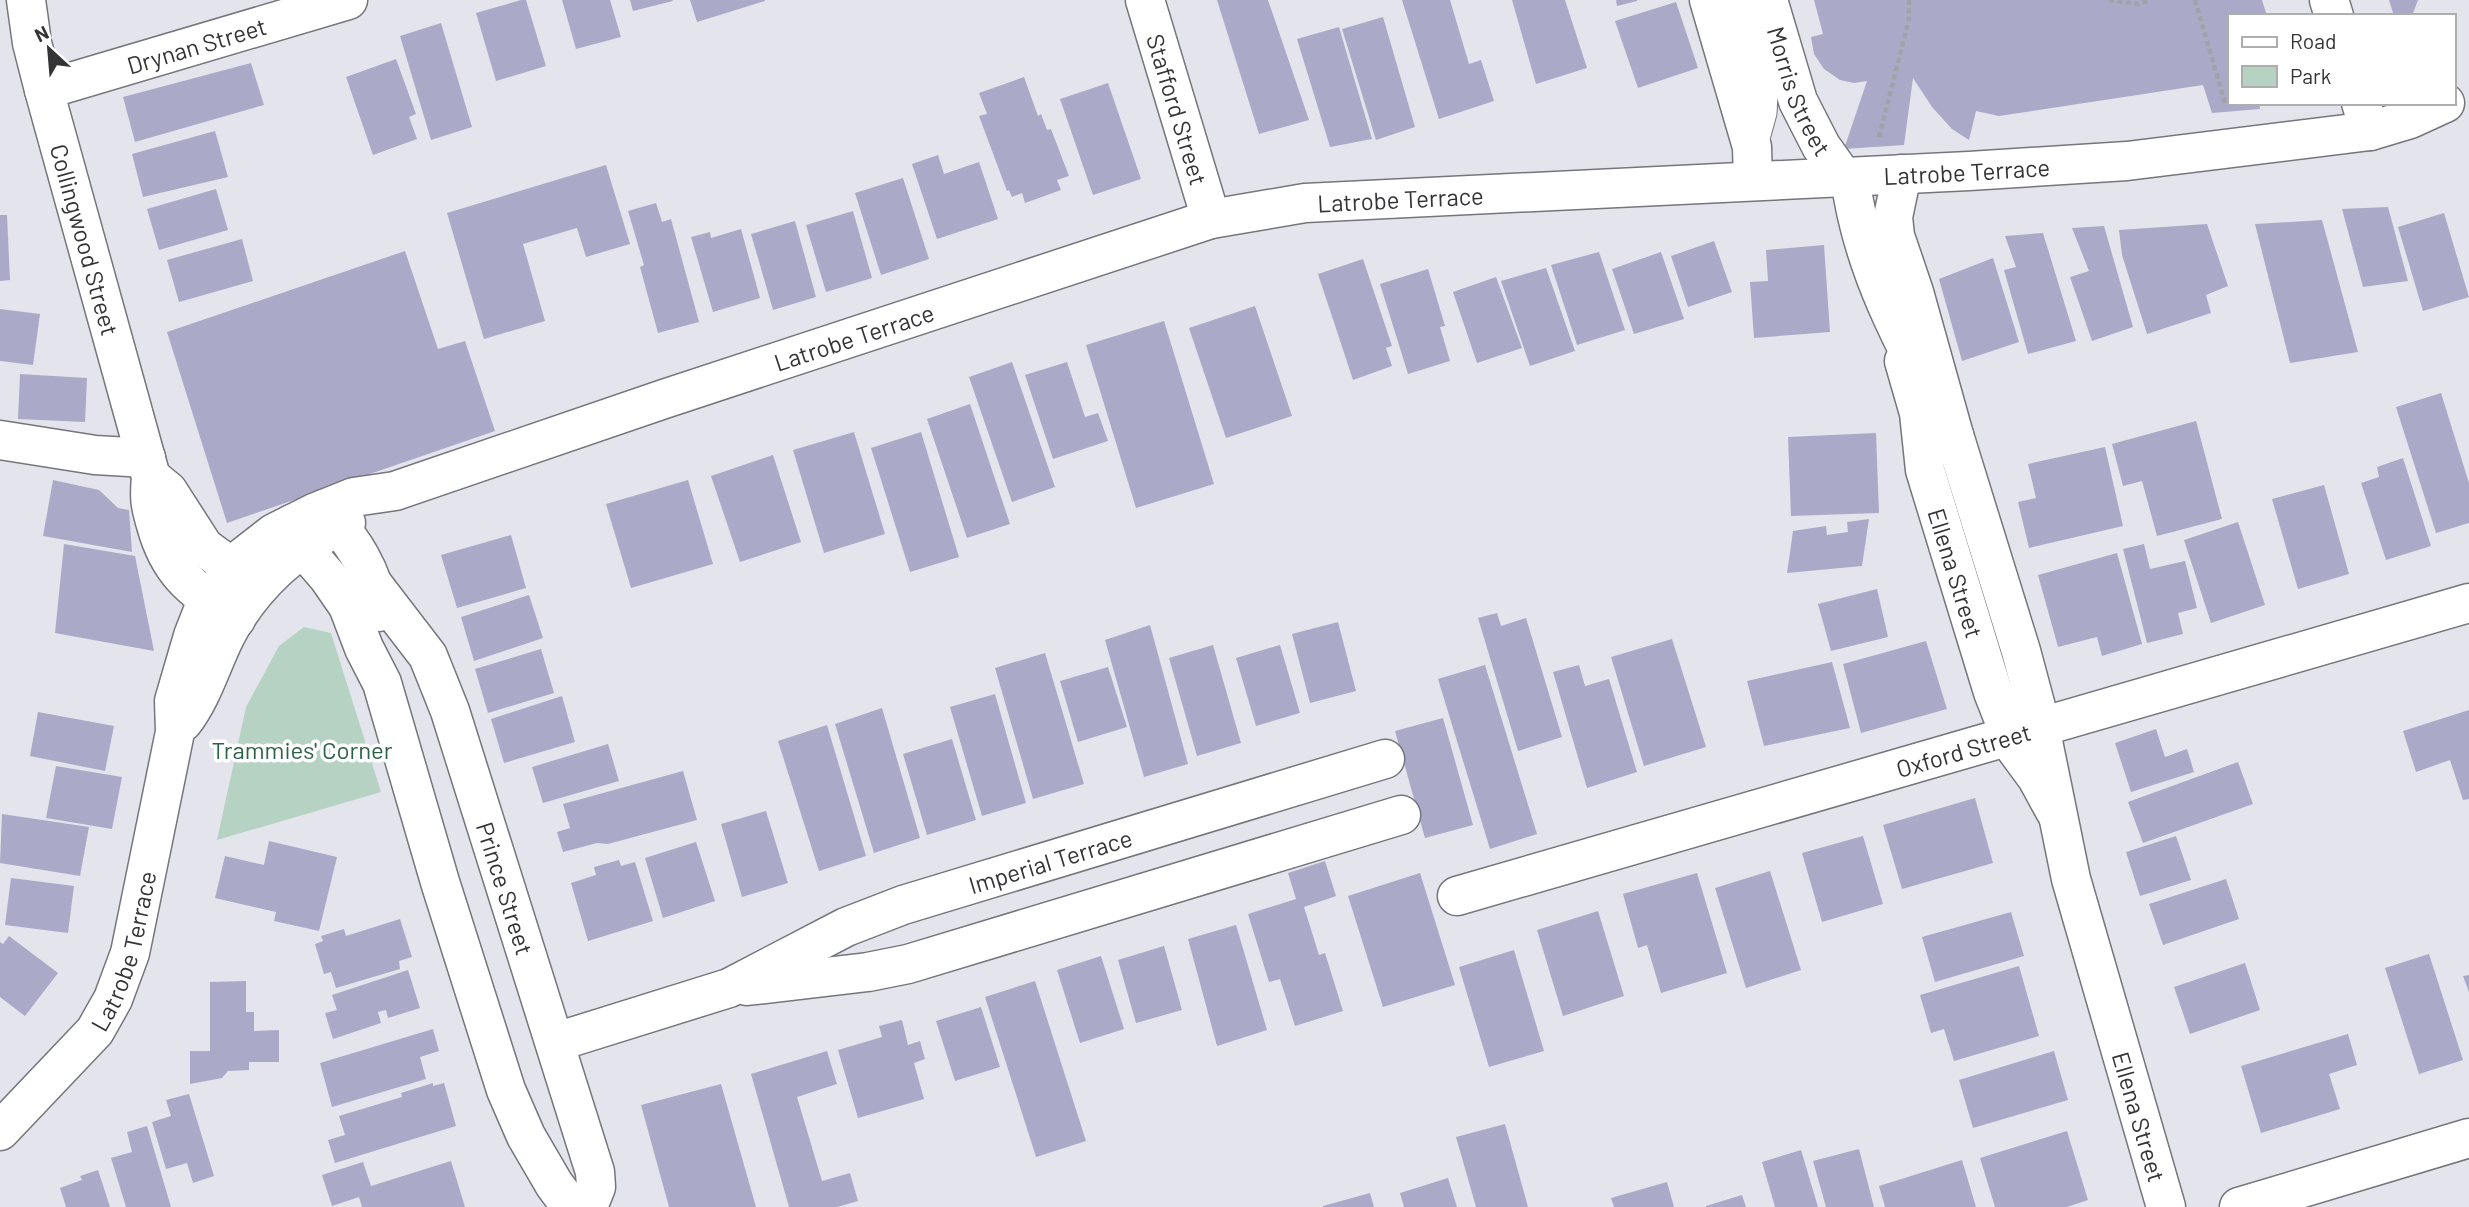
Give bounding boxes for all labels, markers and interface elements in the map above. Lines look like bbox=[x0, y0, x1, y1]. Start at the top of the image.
street label: Drynan Street bbox=[123, 11, 270, 79]
north arrow bbox=[14, 14, 84, 84]
legend bbox=[2228, 14, 2455, 105]
text: N bbox=[31, 20, 52, 46]
street label: Morris Street bbox=[1762, 23, 1837, 161]
text: Road bbox=[2290, 28, 2336, 53]
street label: Stafford Street bbox=[1141, 30, 1214, 188]
text: Park bbox=[2290, 63, 2331, 88]
street label: Collingwood Street bbox=[45, 141, 126, 338]
street label: Latrobe Terrace bbox=[1883, 151, 2051, 190]
street label: Latrobe Terrace bbox=[1317, 180, 1484, 217]
street label: Latrobe Terrace bbox=[770, 297, 937, 376]
street label: Ellena Street bbox=[1923, 505, 1990, 641]
street label: Oxford Street bbox=[1892, 716, 2034, 783]
park label: Trammies' Corner bbox=[211, 735, 393, 764]
street label: Prince Street bbox=[471, 818, 540, 958]
street label: Imperial Terrace bbox=[965, 822, 1135, 899]
street label: Latrobe Terrace bbox=[84, 868, 161, 1036]
street label: Ellena Street bbox=[2107, 1048, 2172, 1185]

